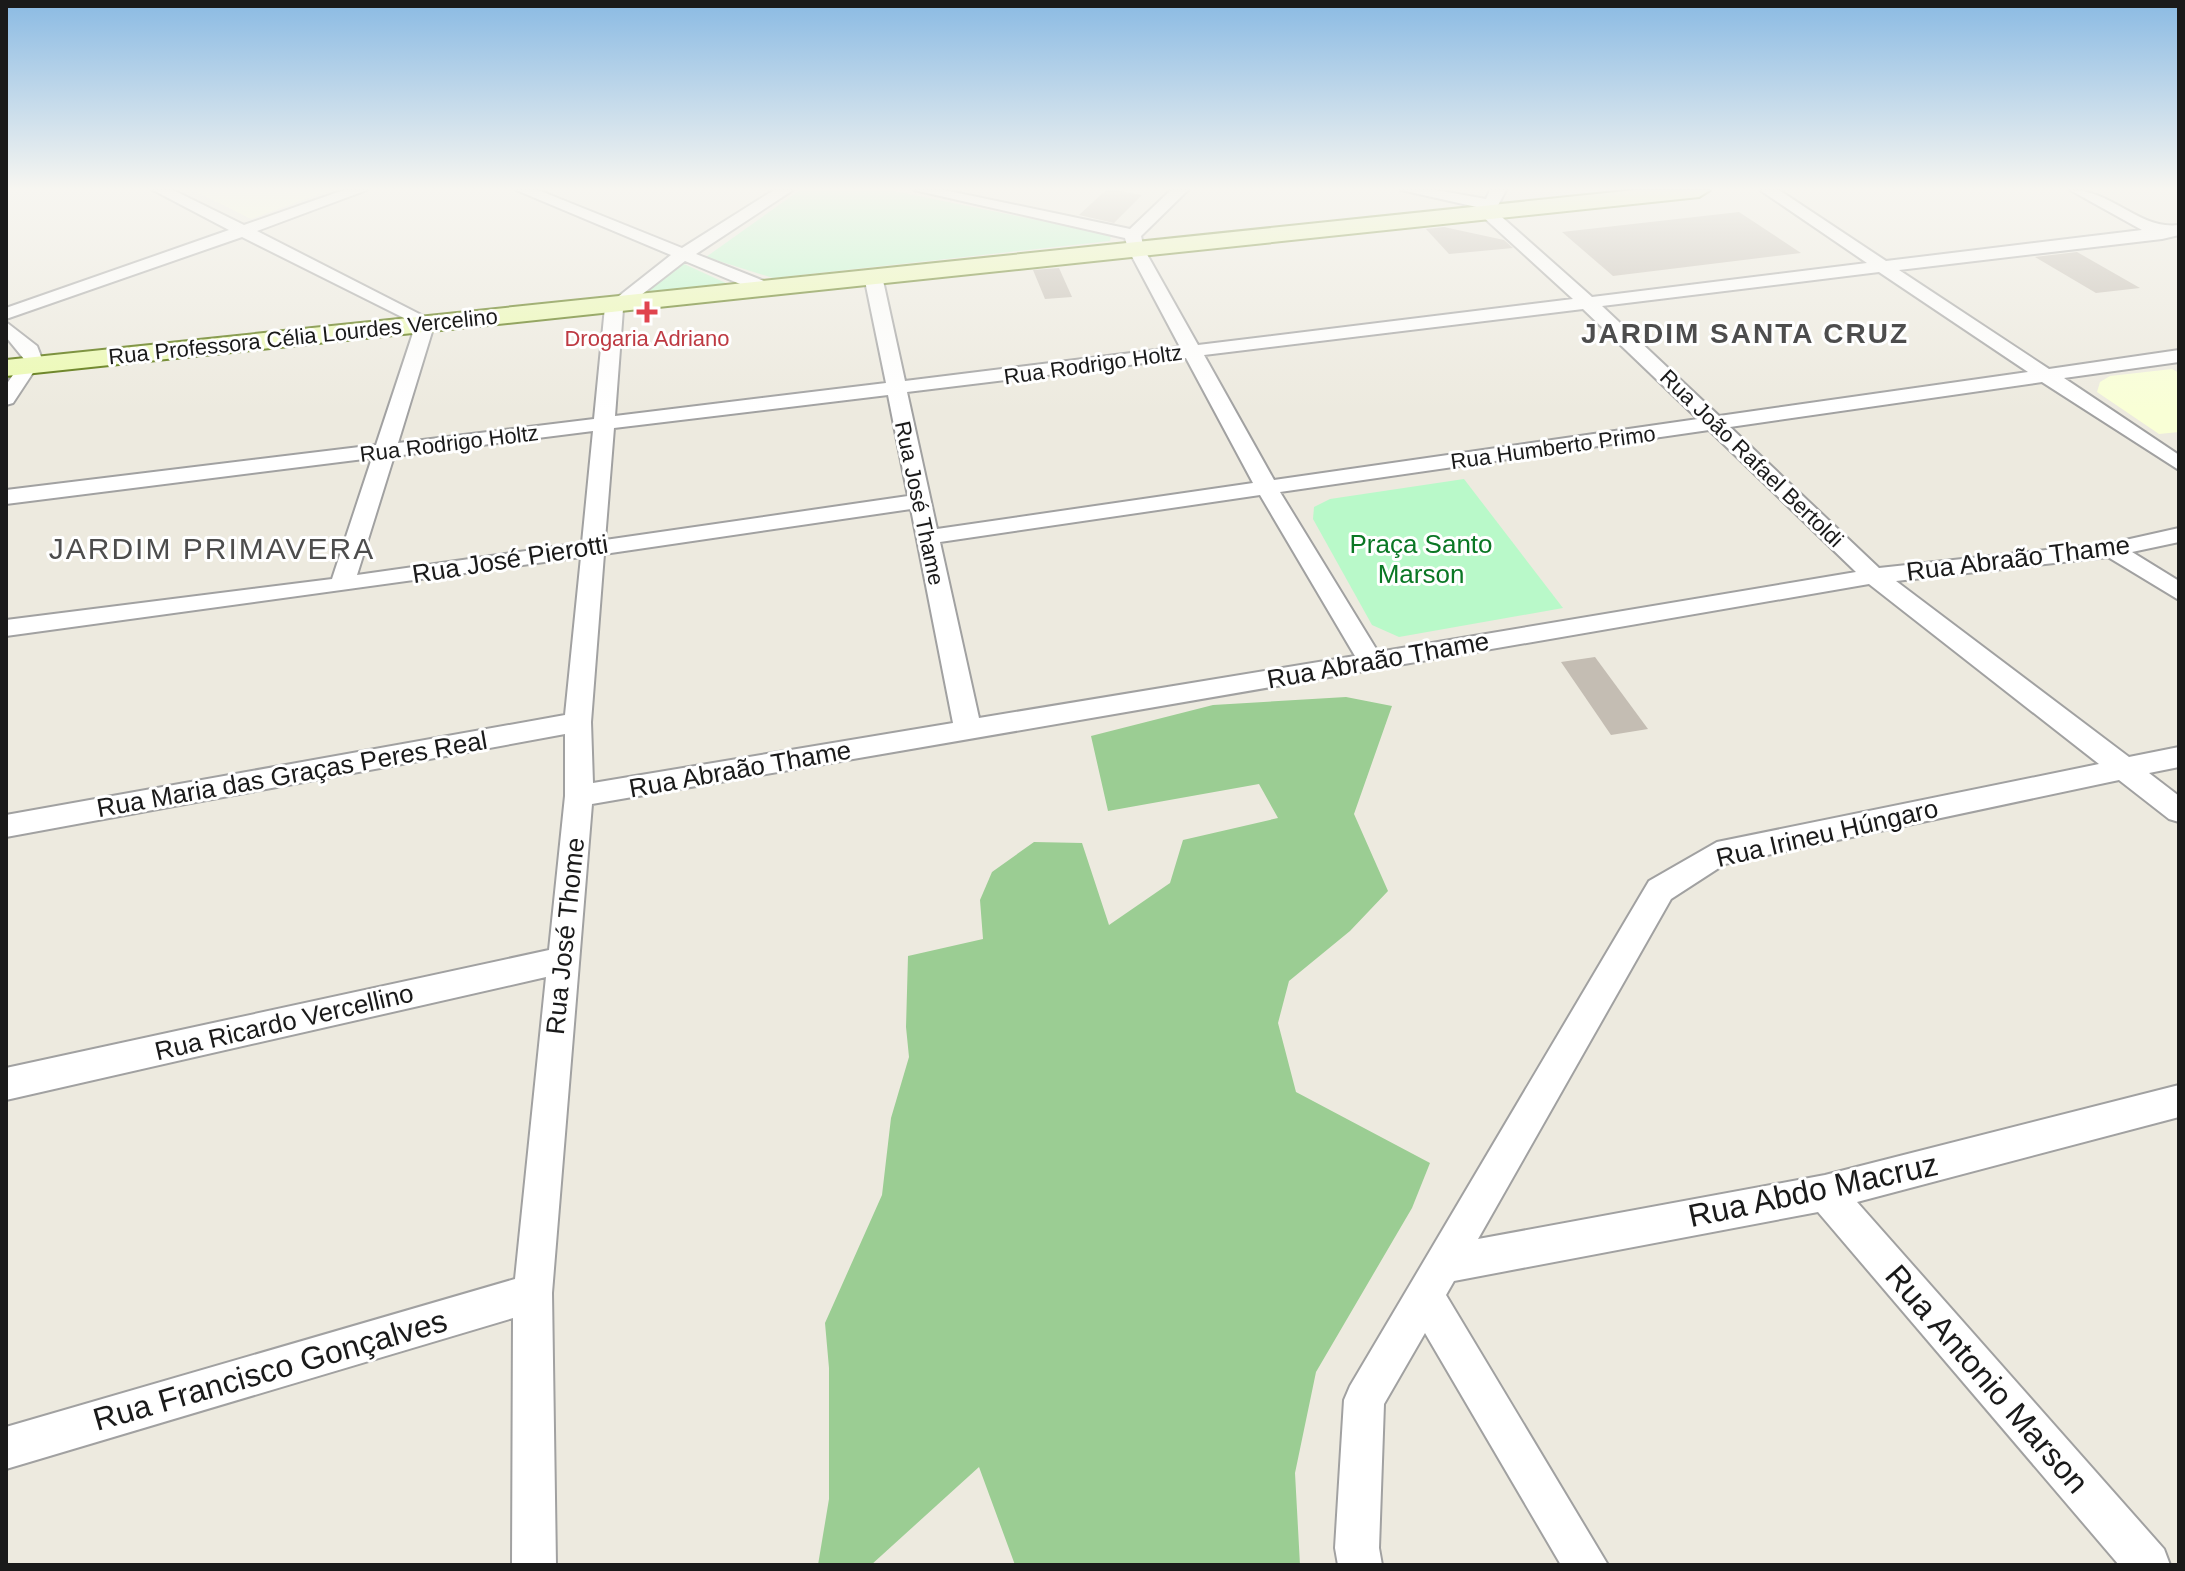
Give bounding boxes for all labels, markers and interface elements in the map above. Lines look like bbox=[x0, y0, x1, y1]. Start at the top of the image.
marker: Drogaria Adriano bbox=[638, 303, 656, 321]
street label: Rua Professora Célia Lourdes Vercelino bbox=[107, 304, 499, 369]
district label: JARDIM SANTA CRUZ bbox=[1581, 318, 1909, 349]
place label: Drogaria Adriano bbox=[564, 326, 730, 351]
street label: Rua Rodrigo Holtz bbox=[1002, 340, 1184, 389]
street label: Rua João Rafael Bertoldi bbox=[1655, 364, 1848, 552]
street label: Rua José Thame bbox=[890, 419, 949, 587]
street label: Rua Rodrigo Holtz bbox=[358, 420, 540, 467]
street label: Rua Humberto Primo bbox=[1449, 421, 1657, 474]
street label: Rua José Pierotti bbox=[410, 529, 610, 589]
park label: Praça Santo Marson bbox=[1349, 529, 1493, 589]
street label: Rua Abraão Thame bbox=[1905, 529, 2131, 587]
district label: JARDIM PRIMAVERA bbox=[49, 532, 375, 565]
street label: Rua Abraão Thame bbox=[1265, 626, 1491, 694]
street label: Rua Maria das Graças Peres Real bbox=[94, 725, 490, 823]
street label: Rua Abraão Thame bbox=[627, 735, 853, 803]
street label: Rua Irineu Húngaro bbox=[1713, 793, 1941, 873]
street label: Rua José Thome bbox=[540, 836, 590, 1036]
street label: Rua Ricardo Vercellino bbox=[152, 978, 416, 1066]
street label: Rua Abdo Macruz bbox=[1685, 1146, 1941, 1234]
street label: Rua Antonio Marson bbox=[1878, 1258, 2096, 1500]
street label: Rua Francisco Gonçalves bbox=[89, 1302, 451, 1438]

